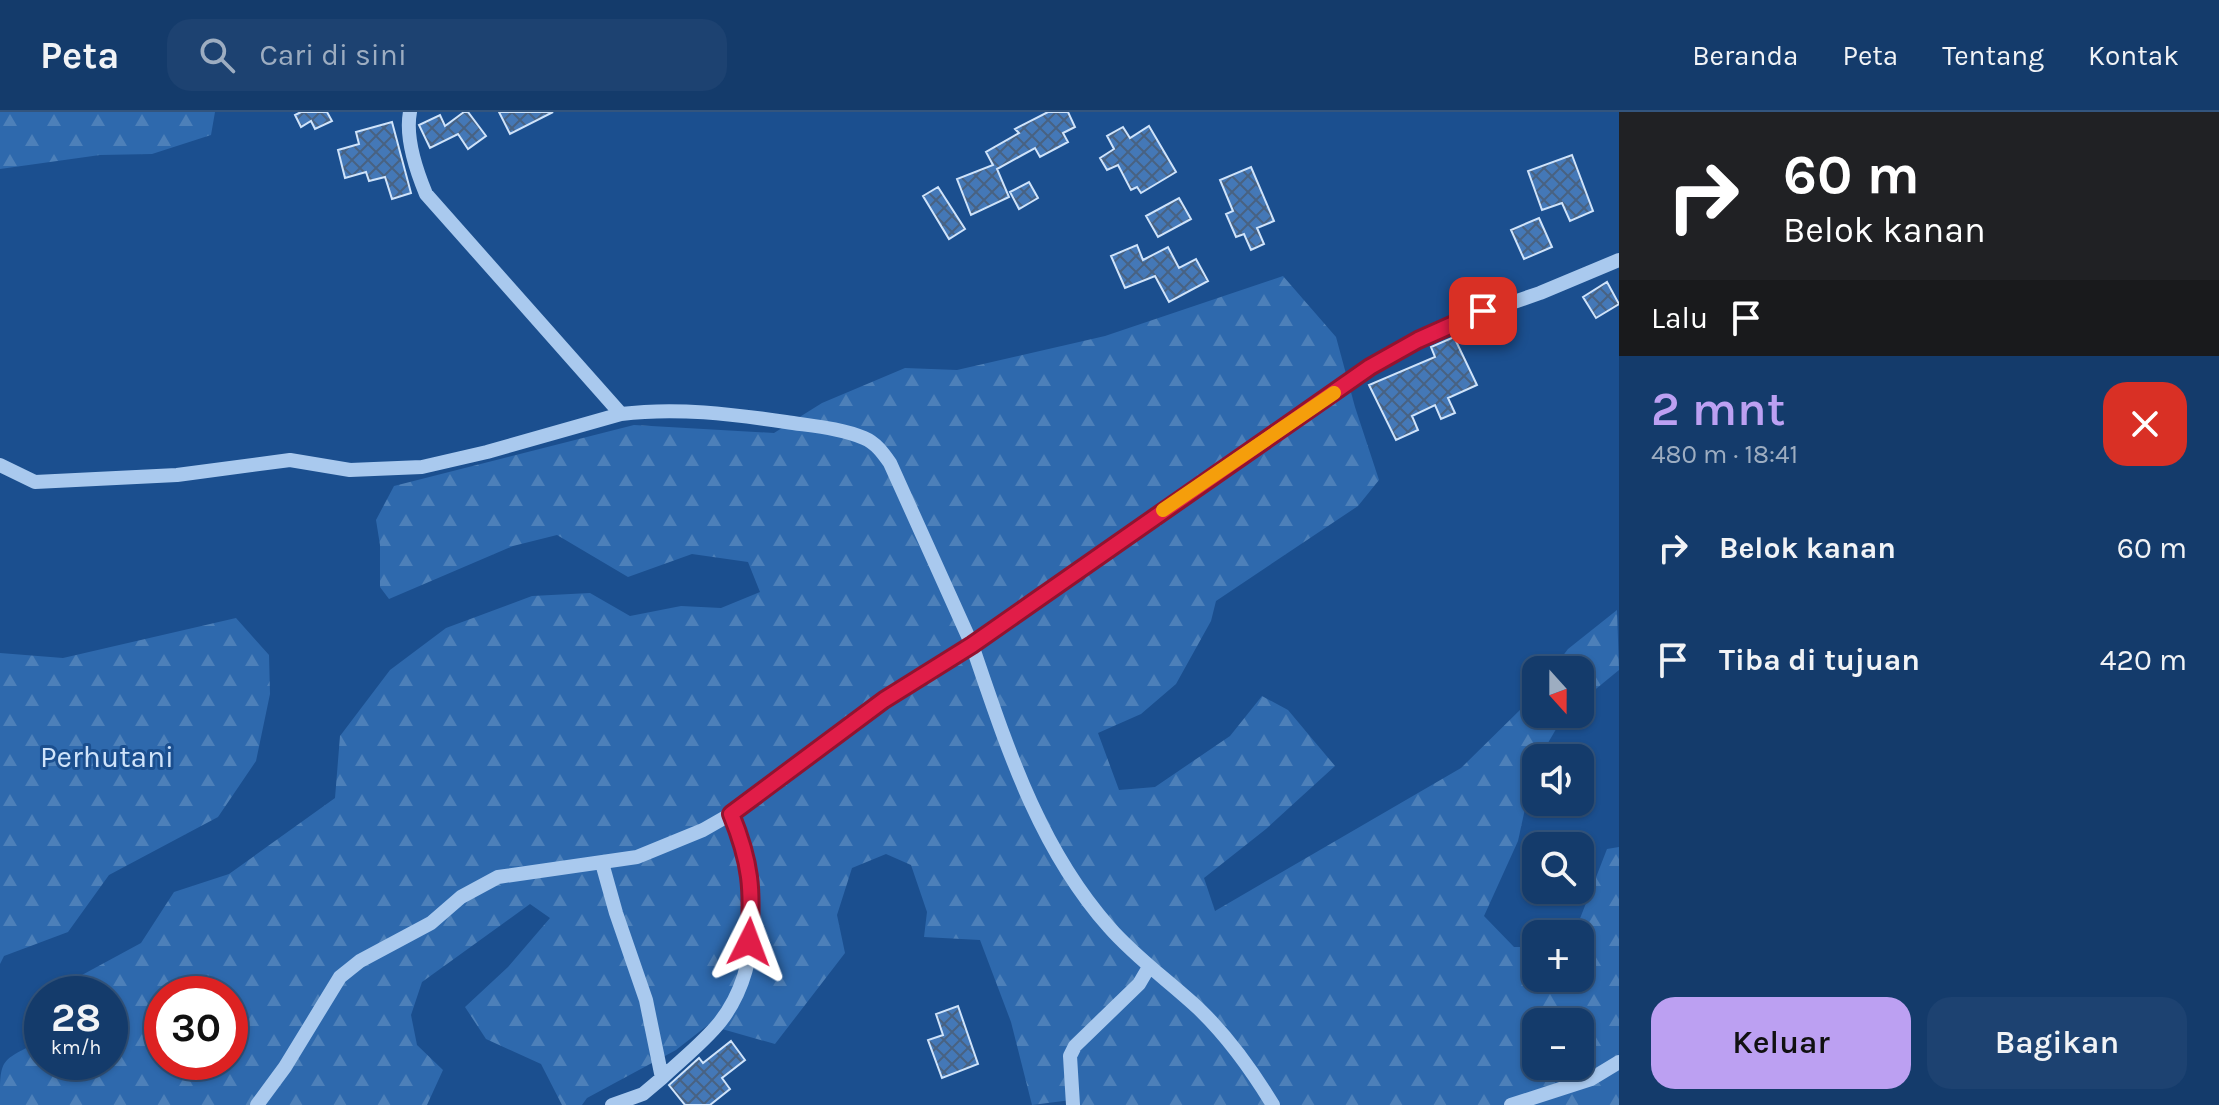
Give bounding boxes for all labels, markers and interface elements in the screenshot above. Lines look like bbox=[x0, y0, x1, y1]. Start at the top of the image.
search box bbox=[167, 19, 727, 91]
text: Peta bbox=[40, 33, 119, 78]
icon: search bbox=[195, 33, 239, 77]
text: Cari di sini bbox=[259, 37, 407, 73]
text: Beranda bbox=[1692, 39, 1798, 72]
text: Peta bbox=[1842, 39, 1898, 72]
text: Tentang bbox=[1942, 39, 2044, 72]
text: Kontak bbox=[2088, 39, 2179, 72]
text: 60 m bbox=[1783, 142, 1920, 207]
icon: right bbox=[1651, 144, 1755, 248]
text: Belok kanan bbox=[1783, 209, 1986, 251]
pin bbox=[1449, 277, 1517, 345]
icon: arrive bbox=[1461, 289, 1505, 333]
icon: arrive bbox=[1724, 296, 1768, 340]
text: Lalu bbox=[1651, 300, 1708, 336]
text: 2 mnt bbox=[1651, 381, 1785, 437]
button: close bbox=[2103, 382, 2187, 466]
text: 480 m · 18:41 bbox=[1651, 439, 1798, 470]
icon: right bbox=[1651, 526, 1695, 570]
text: Belok kanan bbox=[1719, 530, 1896, 566]
text: 60 m bbox=[2117, 530, 2187, 566]
icon: arrive bbox=[1651, 638, 1695, 682]
text: Tiba di tujuan bbox=[1719, 642, 1920, 678]
text: 420 m bbox=[2100, 642, 2187, 678]
north arrow bbox=[1522, 656, 1594, 728]
map controls bbox=[1522, 656, 1594, 1080]
park label: Perhutani bbox=[40, 739, 174, 775]
button: sound bbox=[1522, 744, 1594, 816]
button: search bbox=[1522, 832, 1594, 904]
position arrow bbox=[707, 900, 791, 984]
button: + bbox=[1522, 920, 1594, 992]
speed limit sign: 30 bbox=[144, 976, 248, 1080]
text: 28 bbox=[51, 994, 101, 1041]
button: Keluar bbox=[1651, 997, 1911, 1089]
button: Bagikan bbox=[1927, 997, 2187, 1089]
button: − bbox=[1522, 1008, 1594, 1080]
text: km/h bbox=[51, 1036, 101, 1059]

